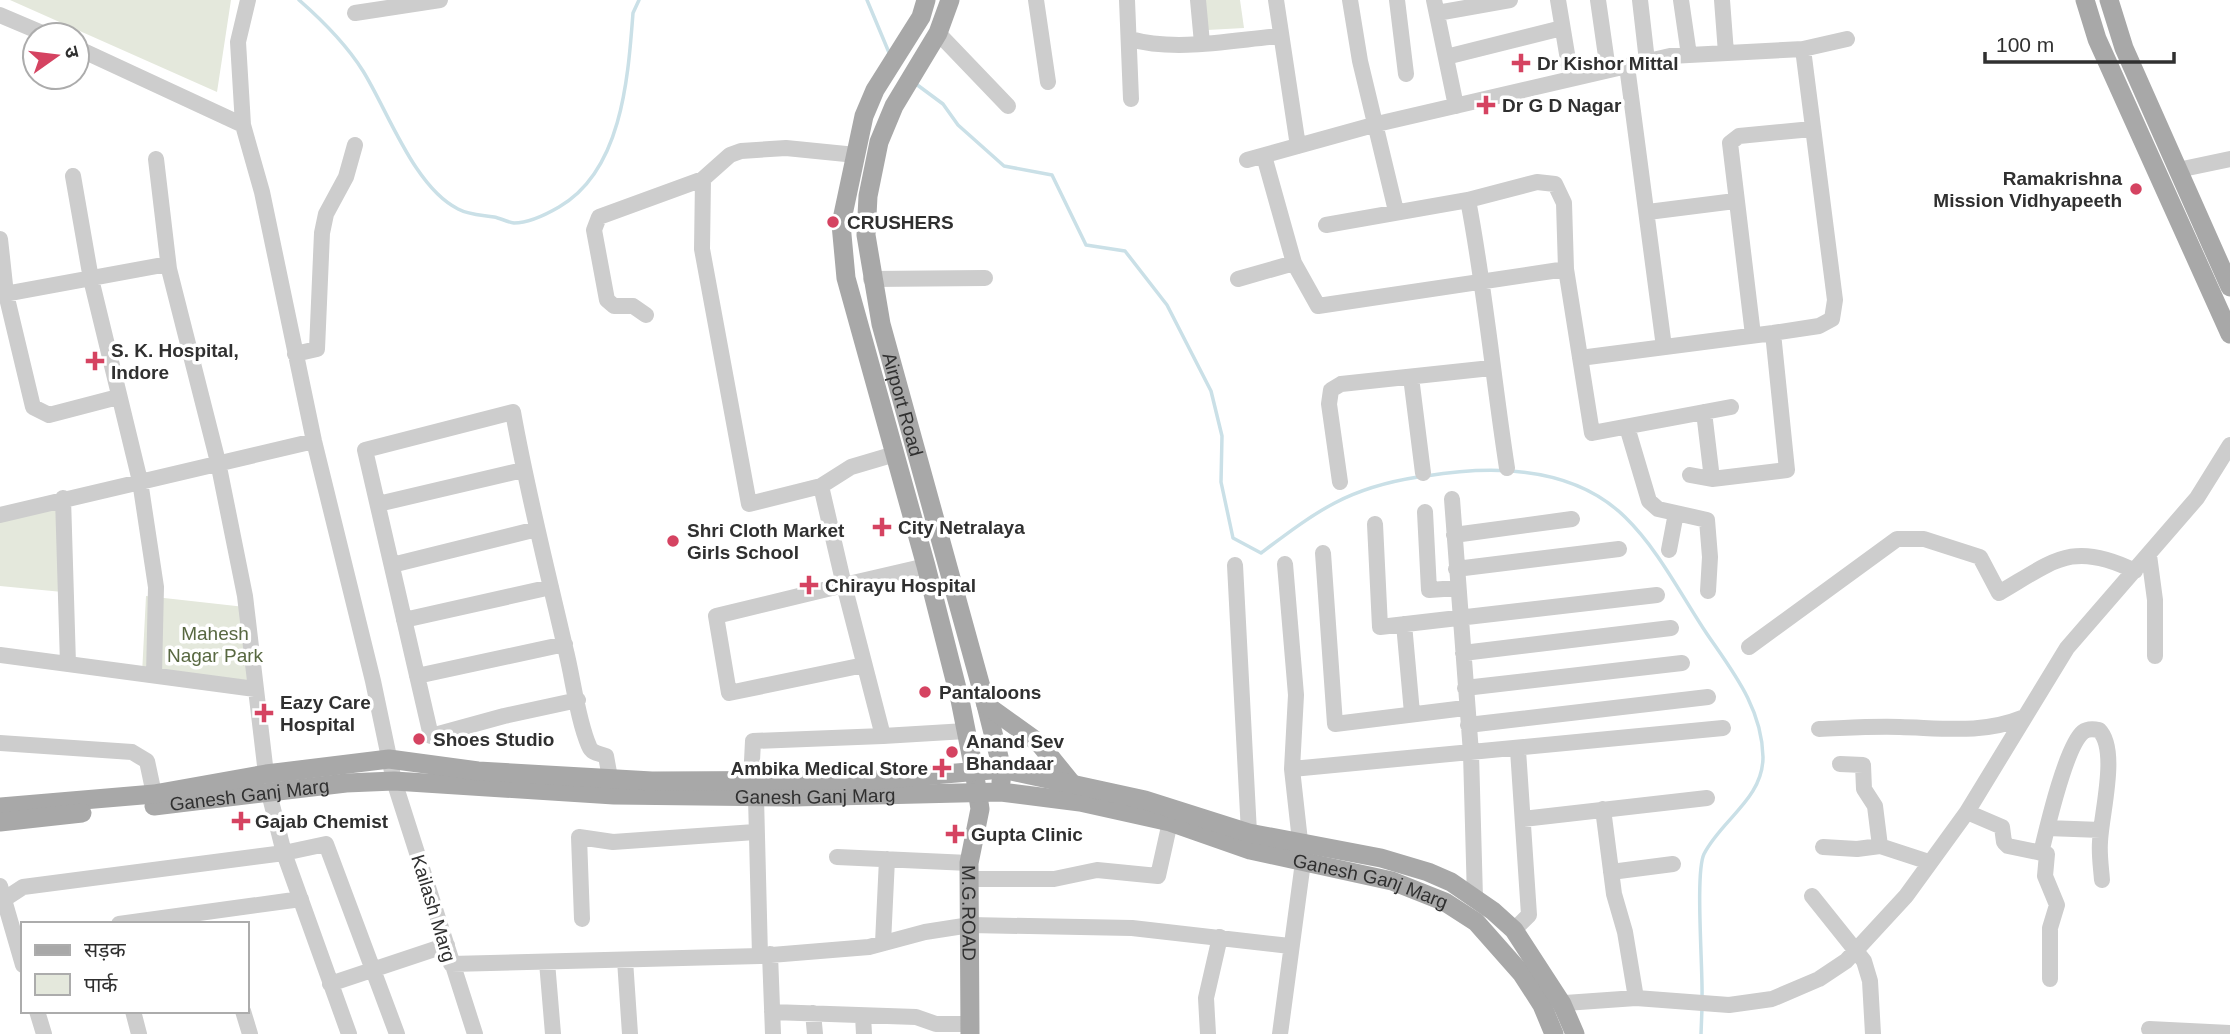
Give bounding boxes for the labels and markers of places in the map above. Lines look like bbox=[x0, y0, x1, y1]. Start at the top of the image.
marker: Dr Kishor Mittal bbox=[1511, 53, 1531, 73]
place label: Dr Kishor Mittal bbox=[1537, 53, 1678, 74]
marker: Dr G D Nagar bbox=[1476, 95, 1496, 115]
place label: Dr G D Nagar bbox=[1502, 95, 1622, 116]
place label: Ramakrishna Mission Vidhyapeeth bbox=[1933, 168, 2122, 211]
marker: Ramakrishna Mission Vidhyapeeth bbox=[2128, 181, 2144, 197]
place label: CRUSHERS bbox=[847, 212, 954, 233]
marker: CRUSHERS bbox=[825, 214, 841, 230]
place label: S. K. Hospital, Indore bbox=[111, 340, 239, 383]
marker: S. K. Hospital, Indore bbox=[85, 351, 105, 371]
marker: City Netralaya bbox=[872, 517, 892, 537]
place label: City Netralaya bbox=[898, 517, 1025, 538]
place label: Shri Cloth Market Girls School bbox=[687, 520, 845, 563]
marker: Shri Cloth Market Girls School bbox=[665, 533, 681, 549]
marker: Chirayu Hospital bbox=[799, 575, 819, 595]
place label: Chirayu Hospital bbox=[825, 575, 976, 596]
place label: Pantaloons bbox=[939, 682, 1041, 703]
marker: Pantaloons bbox=[917, 684, 933, 700]
place label: Eazy Care Hospital bbox=[280, 692, 371, 735]
marker: Eazy Care Hospital bbox=[254, 703, 274, 723]
place label: Shoes Studio bbox=[433, 729, 554, 750]
marker: Shoes Studio bbox=[411, 731, 427, 747]
place label: Anand Sev Bhandaar bbox=[966, 731, 1065, 774]
marker: Anand Sev Bhandaar bbox=[944, 744, 960, 760]
place label: Ambika Medical Store bbox=[731, 758, 928, 779]
marker: Ambika Medical Store bbox=[934, 760, 950, 776]
place label: Gajab Chemist bbox=[255, 811, 389, 832]
marker: Gajab Chemist bbox=[233, 813, 249, 829]
marker: Gupta Clinic bbox=[945, 824, 965, 844]
place label: Gupta Clinic bbox=[971, 824, 1083, 845]

